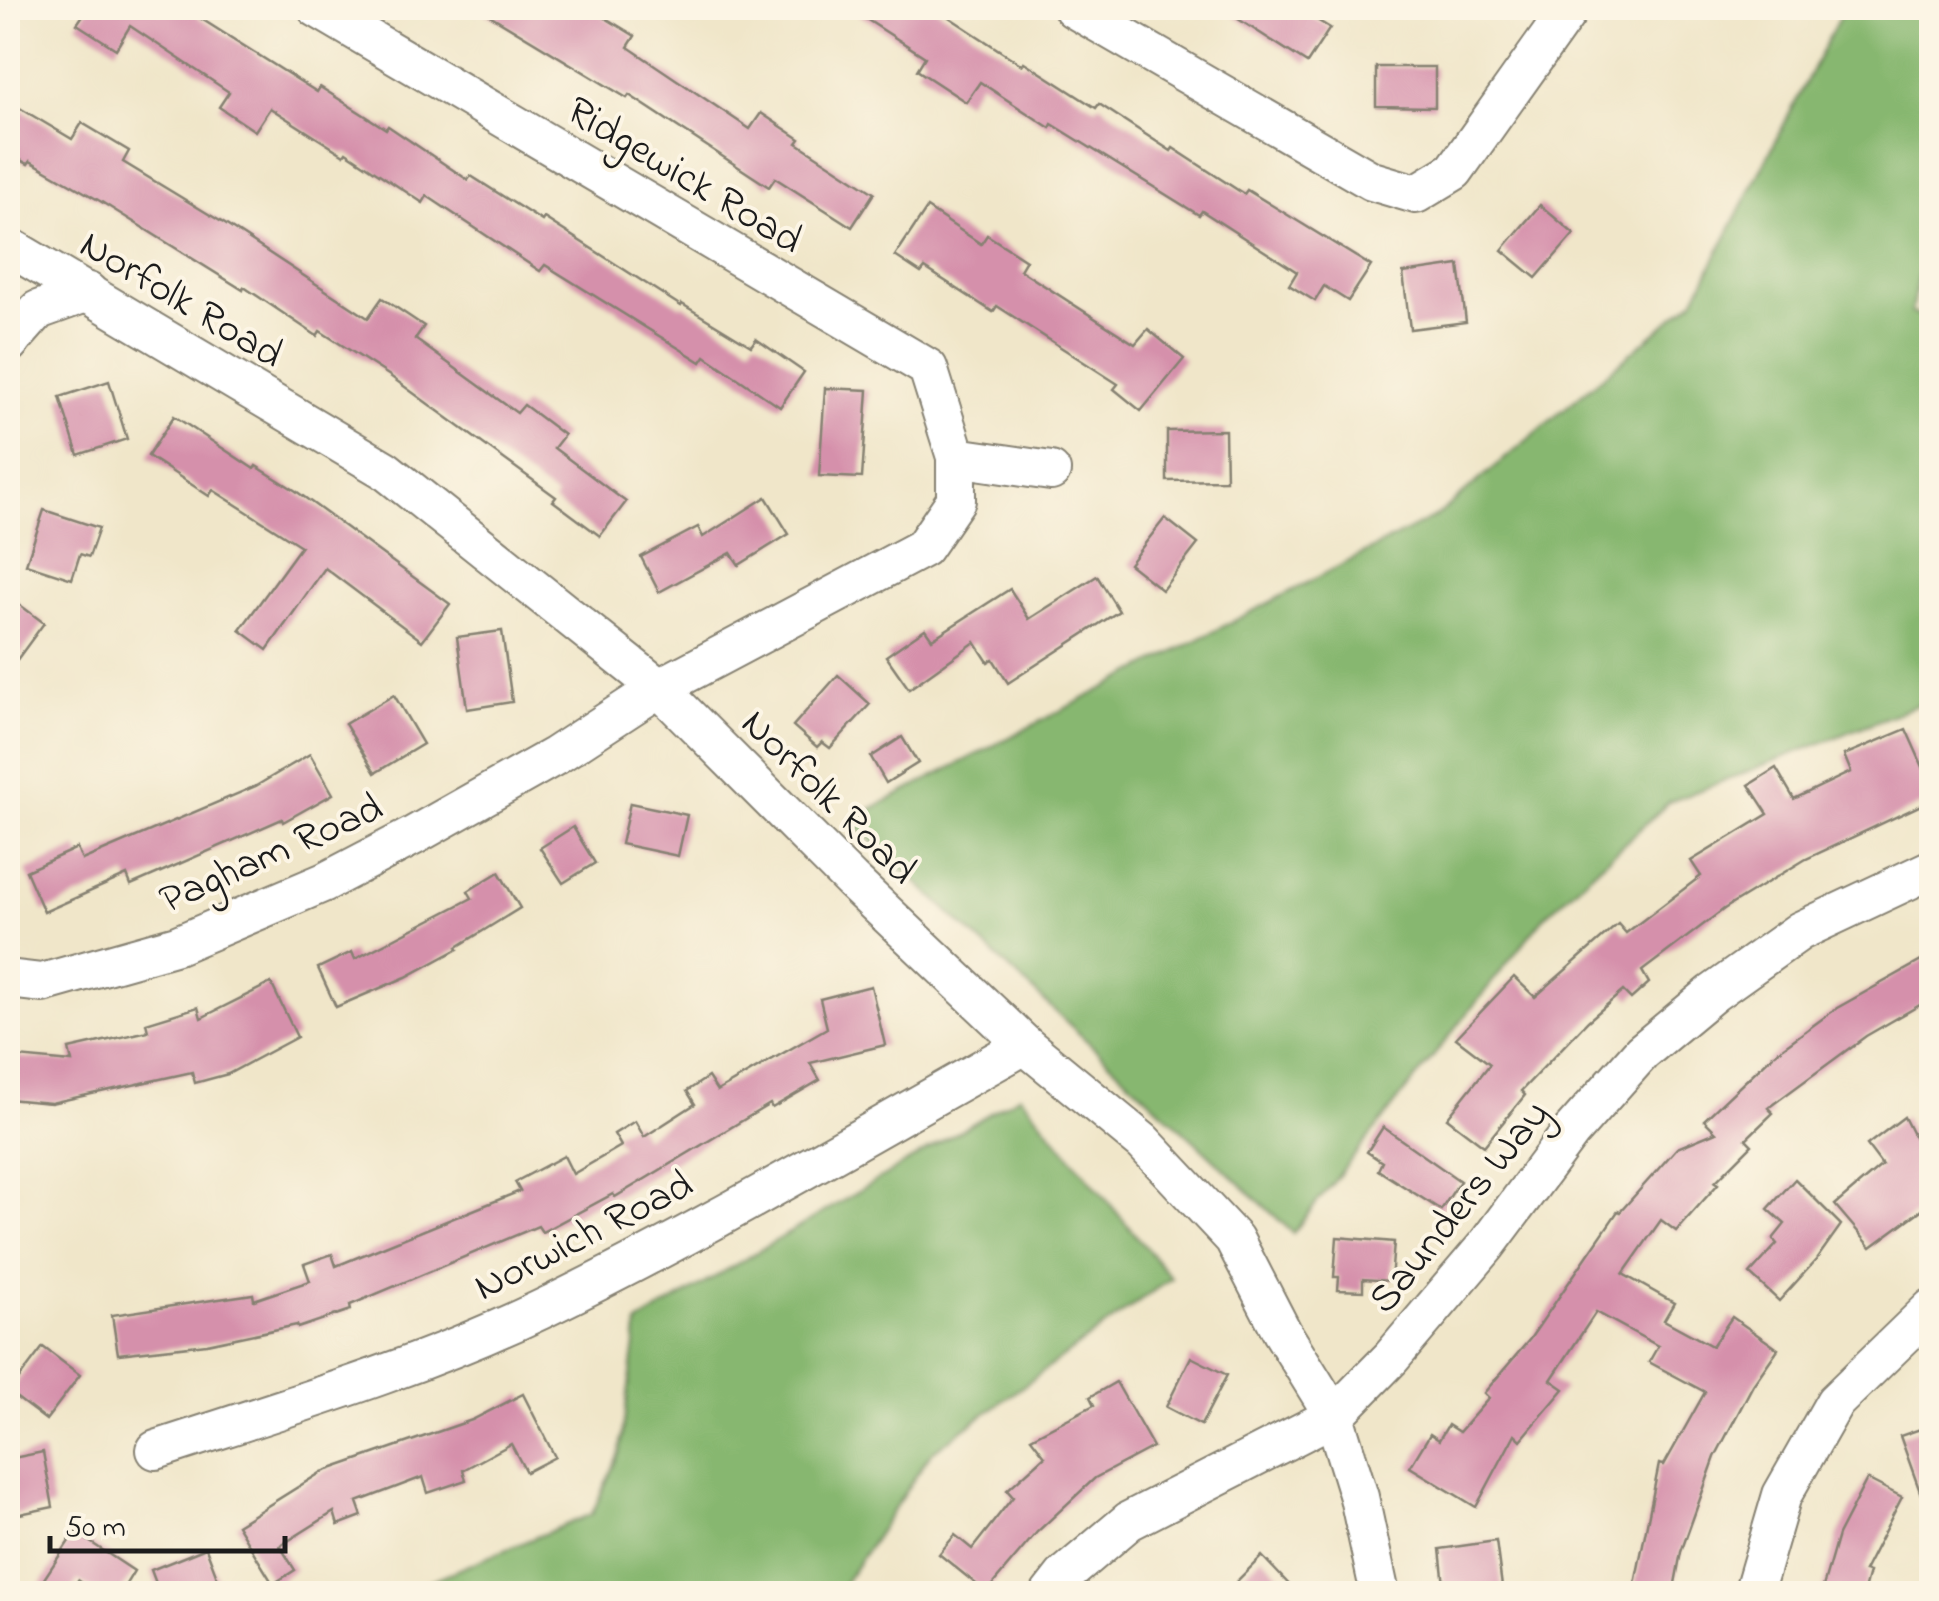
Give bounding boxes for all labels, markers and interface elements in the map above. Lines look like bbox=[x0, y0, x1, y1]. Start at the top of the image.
street label: Ridgewick Road bbox=[554, 82, 813, 272]
street label: Norfolk Road bbox=[67, 216, 294, 386]
street label: Norfolk Road bbox=[726, 696, 930, 900]
street label: Pagham Road bbox=[150, 779, 393, 932]
street label: Saunders Way bbox=[1355, 1088, 1566, 1328]
street label: Norwich Road bbox=[464, 1156, 704, 1318]
scale bar bbox=[50, 1491, 285, 1553]
text: 50 m bbox=[65, 1507, 126, 1551]

